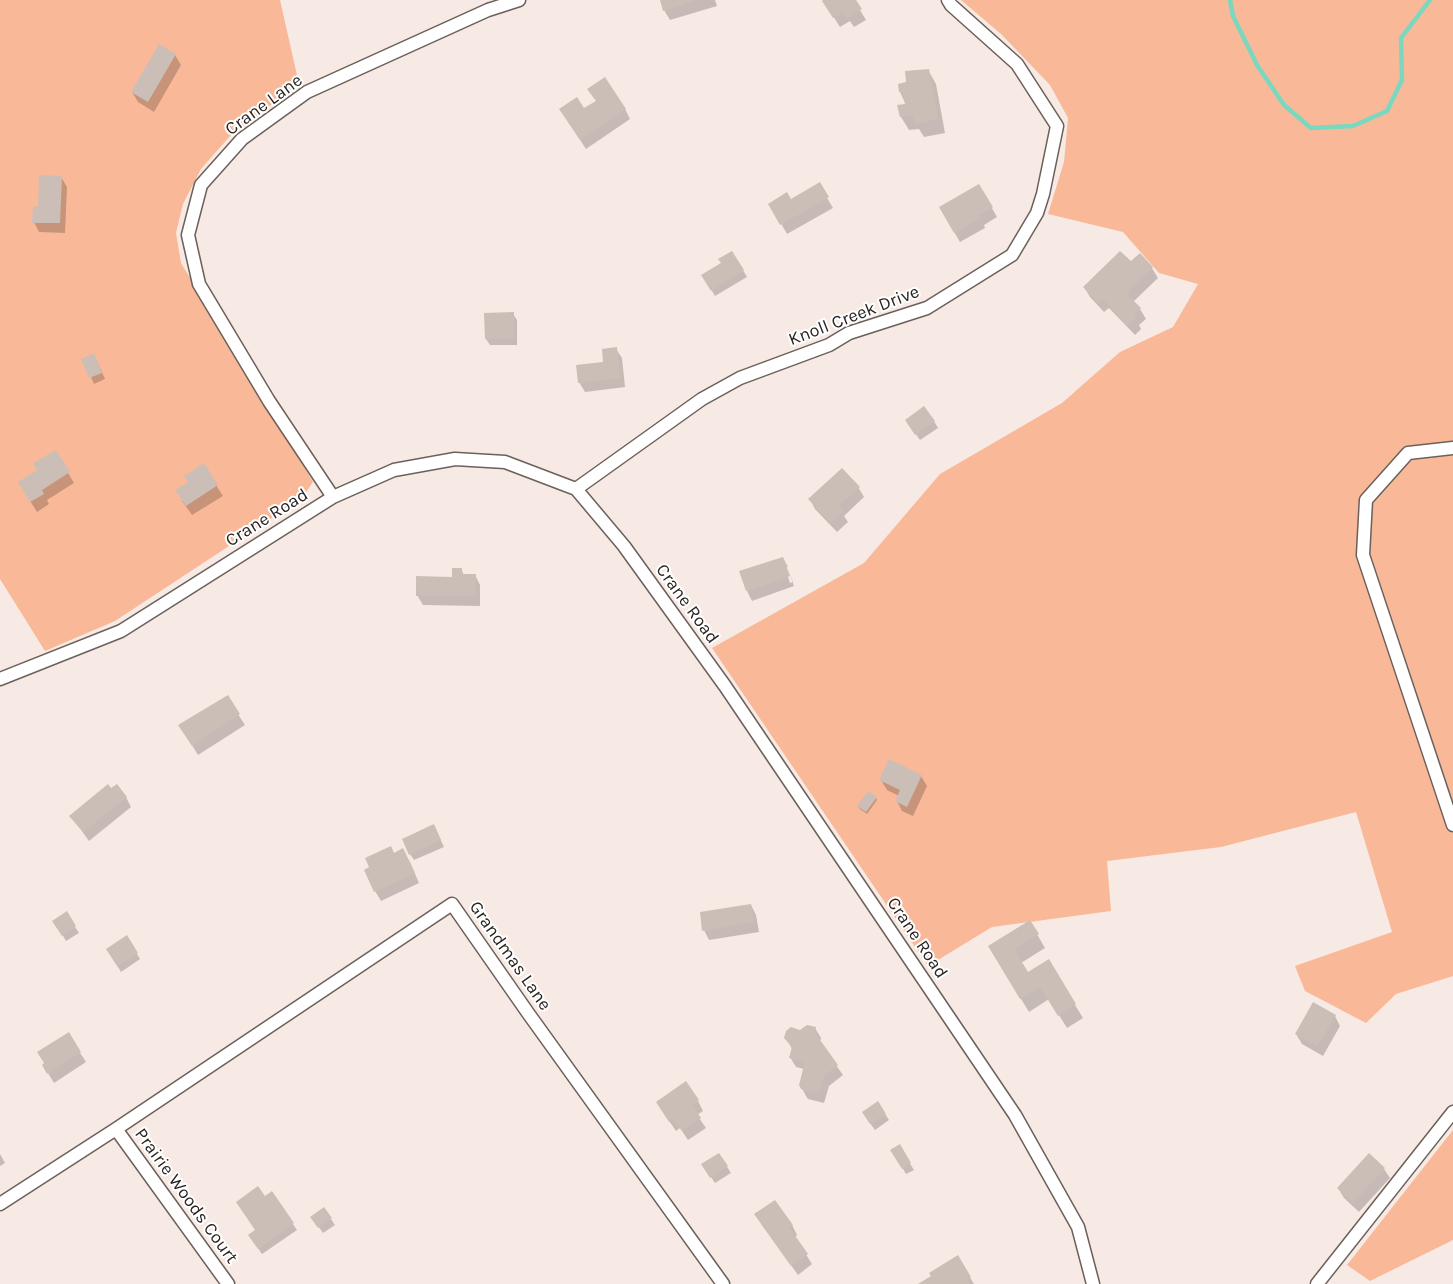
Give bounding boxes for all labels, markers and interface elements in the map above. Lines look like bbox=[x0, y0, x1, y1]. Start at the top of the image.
street label: Crane Lane bbox=[221, 70, 307, 140]
street label: Knoll Creek Drive bbox=[785, 281, 923, 351]
street label: Crane Road bbox=[222, 484, 312, 552]
street label: Crane Road bbox=[651, 560, 723, 648]
street label: Crane Road bbox=[882, 893, 952, 983]
street label: Grandmas Lane bbox=[464, 897, 556, 1015]
street label: Prairie Woods Court bbox=[130, 1124, 242, 1268]

